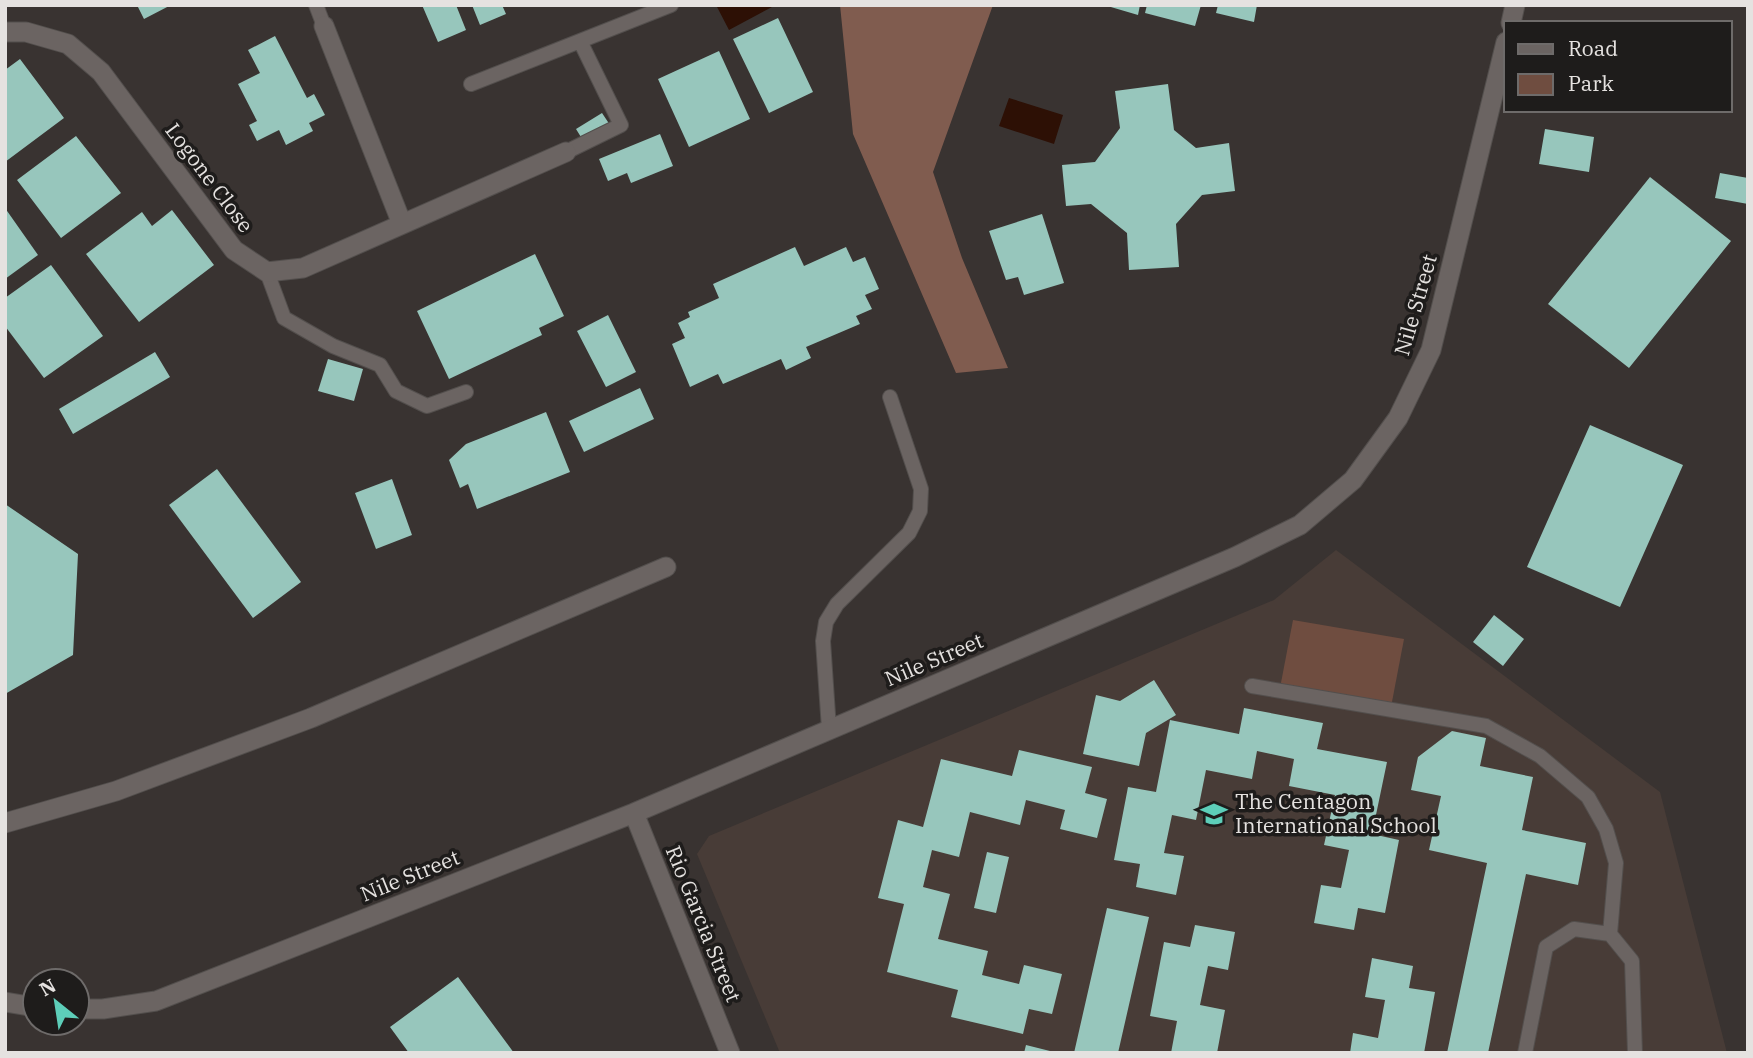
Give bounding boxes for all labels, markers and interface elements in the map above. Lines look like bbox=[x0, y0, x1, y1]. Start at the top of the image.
legend bbox=[1504, 21, 1732, 112]
text: Road bbox=[1568, 34, 1618, 62]
text: Park bbox=[1568, 69, 1615, 97]
street label: Logone Close bbox=[159, 117, 260, 238]
street label: Nile Street bbox=[1387, 251, 1443, 359]
street label: Nile Street bbox=[880, 626, 987, 692]
place label: The Centagon International School bbox=[1235, 787, 1437, 839]
school or university icon: The Centagon International School bbox=[1199, 799, 1229, 829]
street label: Rio Garcia Street bbox=[660, 841, 748, 1006]
street label: Nile Street bbox=[356, 843, 463, 908]
north arrow bbox=[21, 967, 91, 1037]
text: N bbox=[35, 973, 60, 1001]

